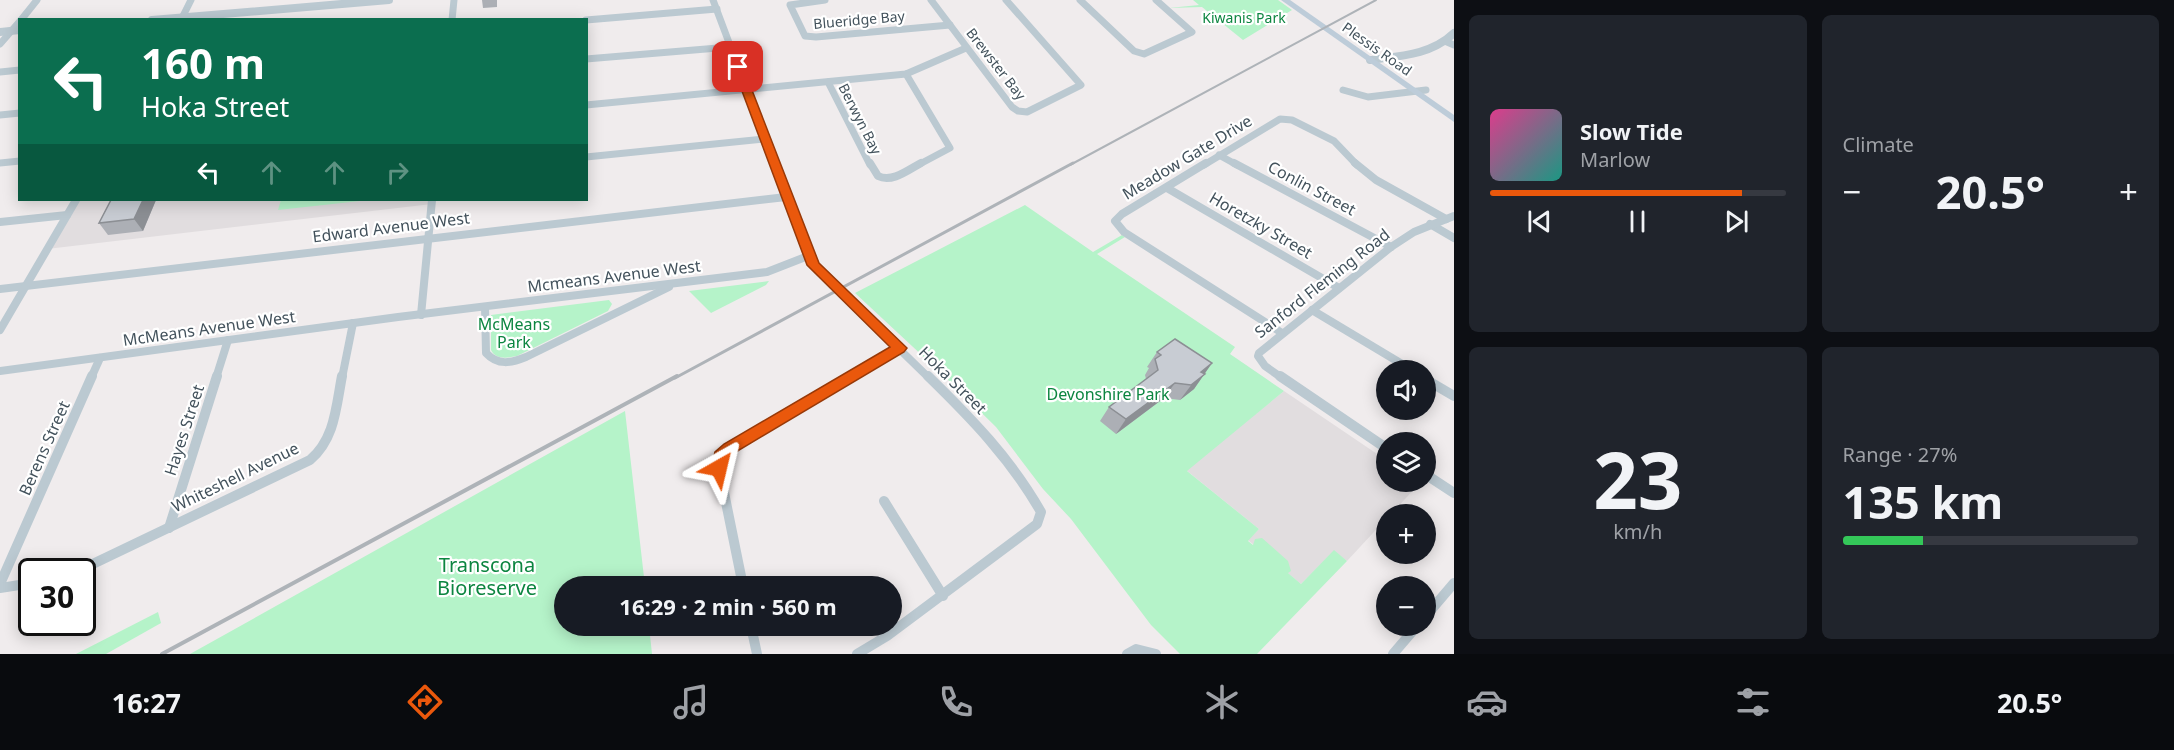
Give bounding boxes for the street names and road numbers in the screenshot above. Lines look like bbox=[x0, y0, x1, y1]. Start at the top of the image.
street label: Blueridge Bay bbox=[813, 6, 906, 33]
street label: Plessis Road bbox=[1339, 18, 1416, 80]
street label: Brewster Bay bbox=[962, 24, 1031, 104]
street label: Berwyn Bay bbox=[834, 80, 887, 158]
street label: Meadow Gate Drive bbox=[1118, 110, 1256, 204]
street label: Conlin Street bbox=[1264, 156, 1360, 221]
street label: Horetzky Street bbox=[1205, 187, 1317, 264]
street label: Edward Avenue West bbox=[311, 206, 471, 248]
street label: Sanford Fleming Road bbox=[1250, 223, 1394, 343]
street label: Mcmeans Avenue West bbox=[526, 254, 702, 298]
street label: McMeans Avenue West bbox=[121, 305, 297, 351]
street label: Hoka Street bbox=[914, 341, 992, 419]
street label: Hayes Street bbox=[159, 381, 209, 478]
street label: Berens Street bbox=[13, 397, 75, 499]
street label: Whiteshell Avenue bbox=[168, 437, 302, 517]

